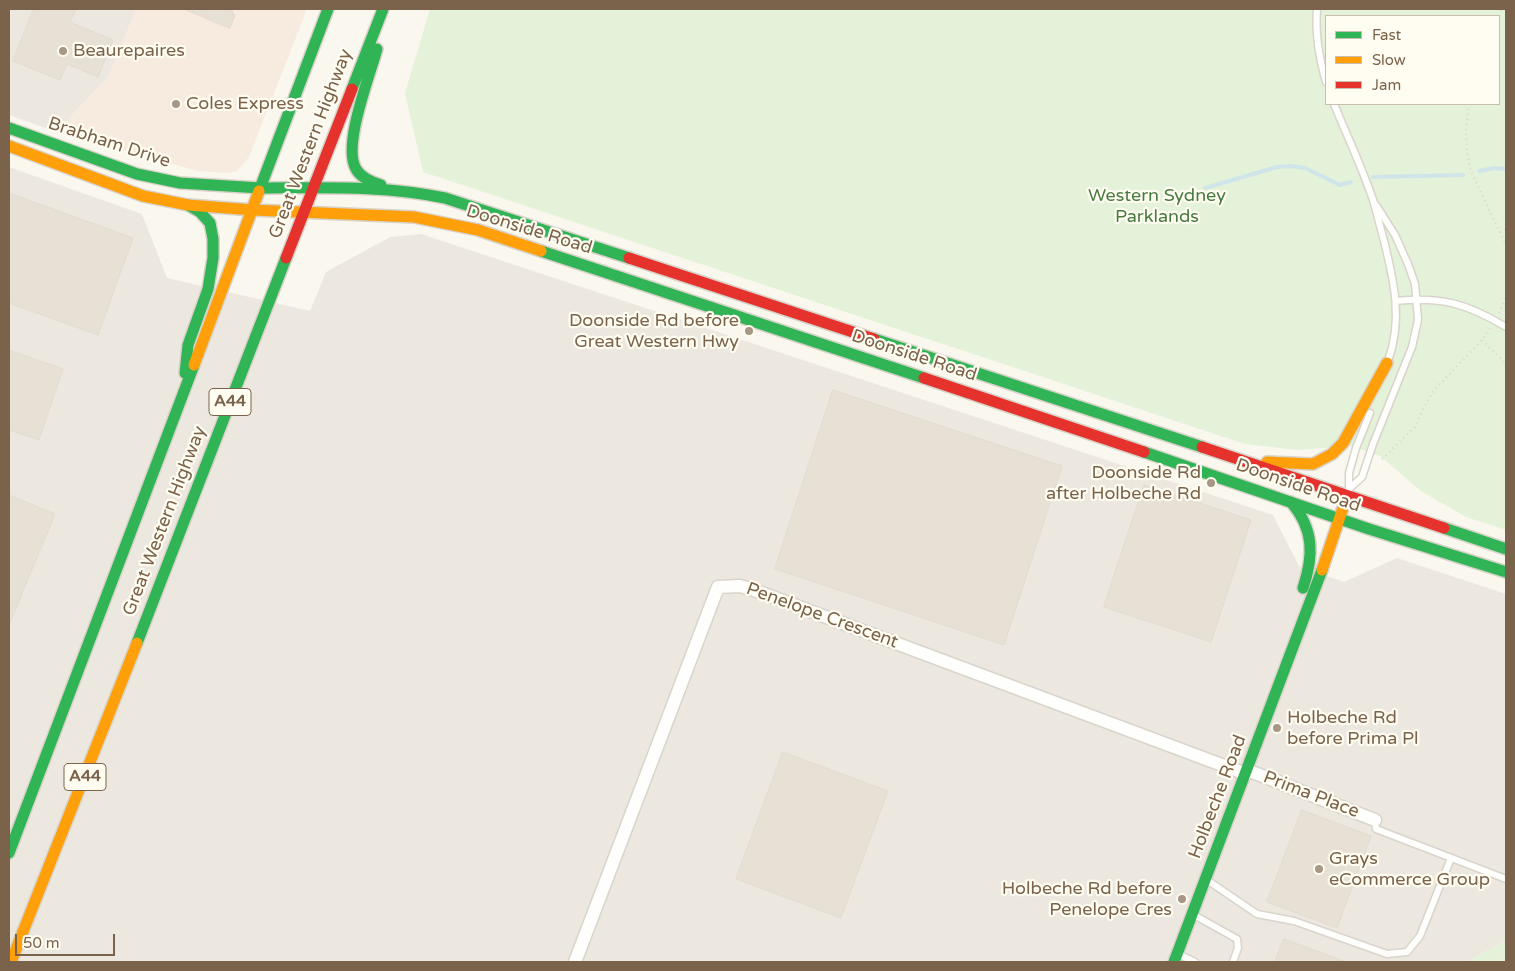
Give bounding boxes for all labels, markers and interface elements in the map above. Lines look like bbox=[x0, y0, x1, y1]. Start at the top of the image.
legend bbox=[1325, 15, 1500, 105]
text: Fast bbox=[1372, 26, 1401, 44]
place label: Beaurepaires bbox=[73, 40, 185, 62]
marker: Beaurepaires bbox=[57, 45, 69, 57]
street label: Great Western Highway bbox=[265, 46, 357, 242]
text: Slow bbox=[1372, 51, 1406, 69]
text: Jam bbox=[1372, 76, 1401, 94]
place label: Coles Express bbox=[186, 93, 304, 115]
marker: Coles Express bbox=[170, 98, 182, 110]
street label: Brabham Drive bbox=[45, 113, 173, 173]
park label: Western Sydney Parklands bbox=[1088, 185, 1226, 228]
street label: Doonside Road bbox=[463, 201, 595, 259]
place label: Doonside Rd before Great Western Hwy bbox=[569, 310, 739, 352]
marker: Doonside Rd before Great Western Hwy bbox=[743, 325, 755, 337]
street label: Doonside Road bbox=[849, 326, 979, 386]
road number: A44 bbox=[209, 388, 251, 416]
street label: Great Western Highway bbox=[119, 423, 211, 619]
street label: Doonside Road bbox=[1233, 455, 1363, 517]
place label: Doonside Rd after Holbeche Rd bbox=[1046, 462, 1201, 504]
marker: Doonside Rd after Holbeche Rd bbox=[1205, 477, 1217, 489]
street label: Penelope Crescent bbox=[743, 578, 901, 654]
place label: Holbeche Rd before Prima Pl bbox=[1287, 707, 1418, 750]
marker: Holbeche Rd before Prima Pl bbox=[1271, 722, 1283, 734]
street label: Holbeche Road bbox=[1184, 732, 1252, 862]
road number: A44 bbox=[64, 764, 106, 790]
street label: Prima Place bbox=[1260, 767, 1362, 823]
place label: Grays eCommerce Group bbox=[1329, 848, 1490, 891]
marker: Grays eCommerce Group bbox=[1313, 863, 1325, 875]
place label: Holbeche Rd before Penelope Cres bbox=[1002, 878, 1172, 921]
marker: Holbeche Rd before Penelope Cres bbox=[1176, 893, 1188, 905]
scale bar bbox=[18, 924, 118, 956]
text: 50 m bbox=[23, 934, 60, 952]

